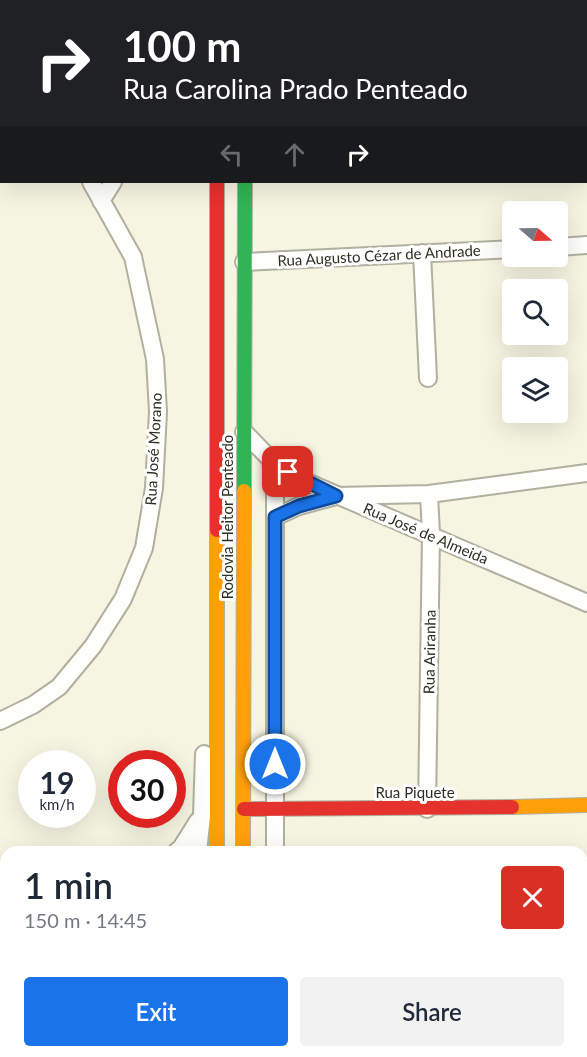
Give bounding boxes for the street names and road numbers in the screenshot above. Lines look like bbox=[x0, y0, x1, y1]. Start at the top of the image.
street label: Rua Augusto Cézar de Andrade bbox=[277, 241, 481, 269]
street label: Rua José Morano bbox=[141, 392, 165, 506]
street label: Rodovia Heitor Penteado bbox=[218, 435, 236, 599]
street label: Rua José de Almeida bbox=[361, 498, 491, 568]
street label: Rua Ariranha bbox=[419, 610, 439, 694]
street label: Rua Piquete bbox=[375, 783, 455, 801]

